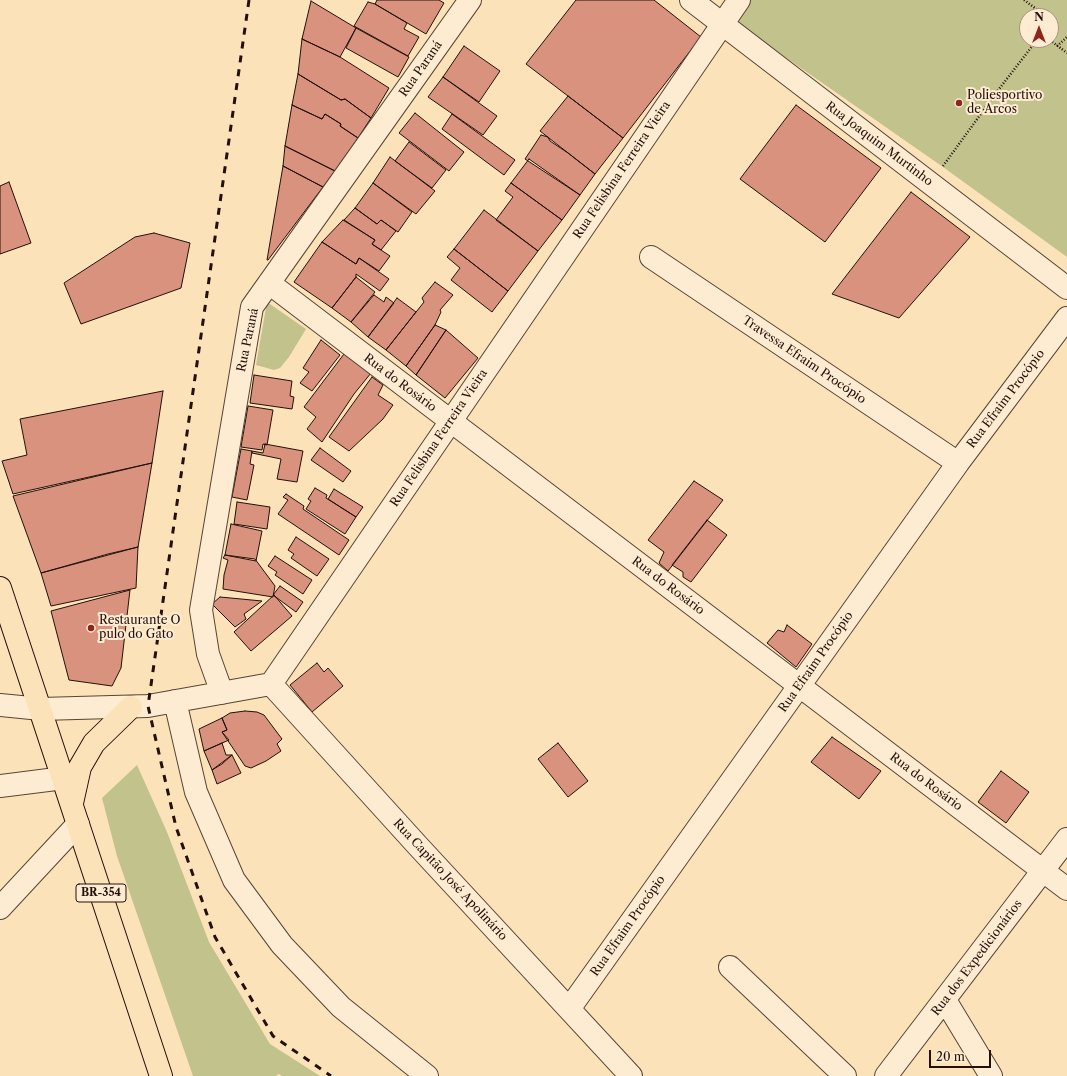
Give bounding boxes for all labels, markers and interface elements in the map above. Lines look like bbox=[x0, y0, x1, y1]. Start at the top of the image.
north arrow bbox=[1019, 8, 1059, 48]
text: N bbox=[1034, 10, 1044, 24]
street label: Rua Paraná bbox=[396, 38, 446, 100]
place label: Poliesportivo de Arcos bbox=[967, 89, 1042, 117]
street label: Rua Felisbina Ferreira Vieira bbox=[570, 98, 674, 242]
marker: Poliesportivo de Arcos bbox=[954, 98, 964, 108]
street label: Rua Joaquim Murtinho bbox=[822, 99, 936, 189]
street label: Rua Paraná bbox=[234, 307, 262, 373]
street label: Travessa Efraim Procópio bbox=[739, 313, 869, 407]
street label: Rua Efraim Procópio bbox=[964, 347, 1048, 451]
street label: Rua do Rosário bbox=[361, 351, 439, 415]
street label: Rua Felisbina Ferreira Vieira bbox=[387, 366, 491, 510]
street label: Rua do Rosário bbox=[629, 554, 707, 618]
street label: Rua Efraim Procópio bbox=[776, 609, 856, 715]
place label: Restaurante O pulo do Gato bbox=[99, 614, 181, 642]
marker: Restaurante O pulo do Gato bbox=[86, 623, 96, 633]
street label: Rua do Rosário bbox=[887, 750, 965, 814]
street label: Rua Capitão José Apolinário bbox=[390, 816, 510, 944]
street label: Rua Efraim Procópio bbox=[588, 873, 668, 979]
road number: BR-354 bbox=[76, 884, 126, 902]
street label: Rua dos Expedicionários bbox=[929, 897, 1025, 1019]
scale bar bbox=[931, 1042, 993, 1068]
text: 20 m bbox=[936, 1049, 965, 1064]

